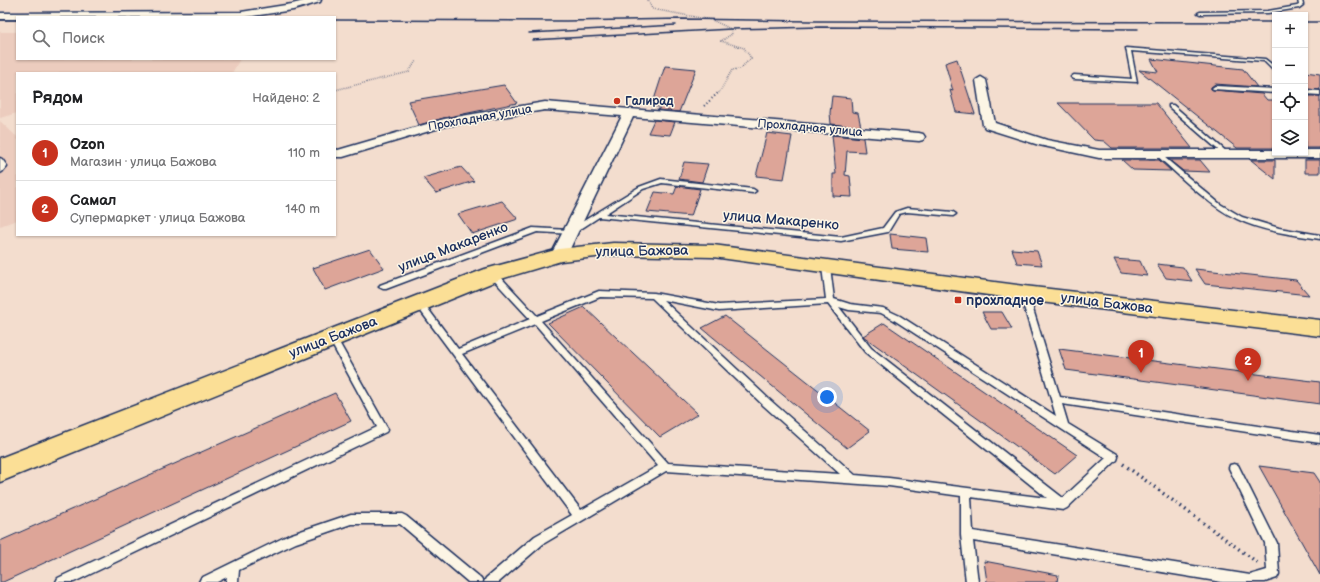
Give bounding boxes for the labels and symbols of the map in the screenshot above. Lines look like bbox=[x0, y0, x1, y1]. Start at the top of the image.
place label: Галирад bbox=[625, 94, 674, 109]
marker: Галирад bbox=[612, 96, 622, 106]
street label: Прохладная улица bbox=[427, 101, 533, 135]
street label: Прохладная улица bbox=[757, 116, 863, 140]
street label: улица Макаренко bbox=[722, 206, 840, 234]
street label: улица Макаренко bbox=[396, 218, 510, 276]
street label: улица Бажова bbox=[595, 242, 689, 260]
street label: улица Бажова bbox=[1060, 289, 1155, 317]
place label: прохладное bbox=[966, 292, 1044, 309]
marker: прохладное bbox=[953, 295, 963, 305]
street label: улица Бажова bbox=[287, 312, 380, 362]
pin: 1 bbox=[1128, 340, 1154, 373]
pin: 2 bbox=[1235, 348, 1261, 381]
your location bbox=[817, 387, 837, 407]

